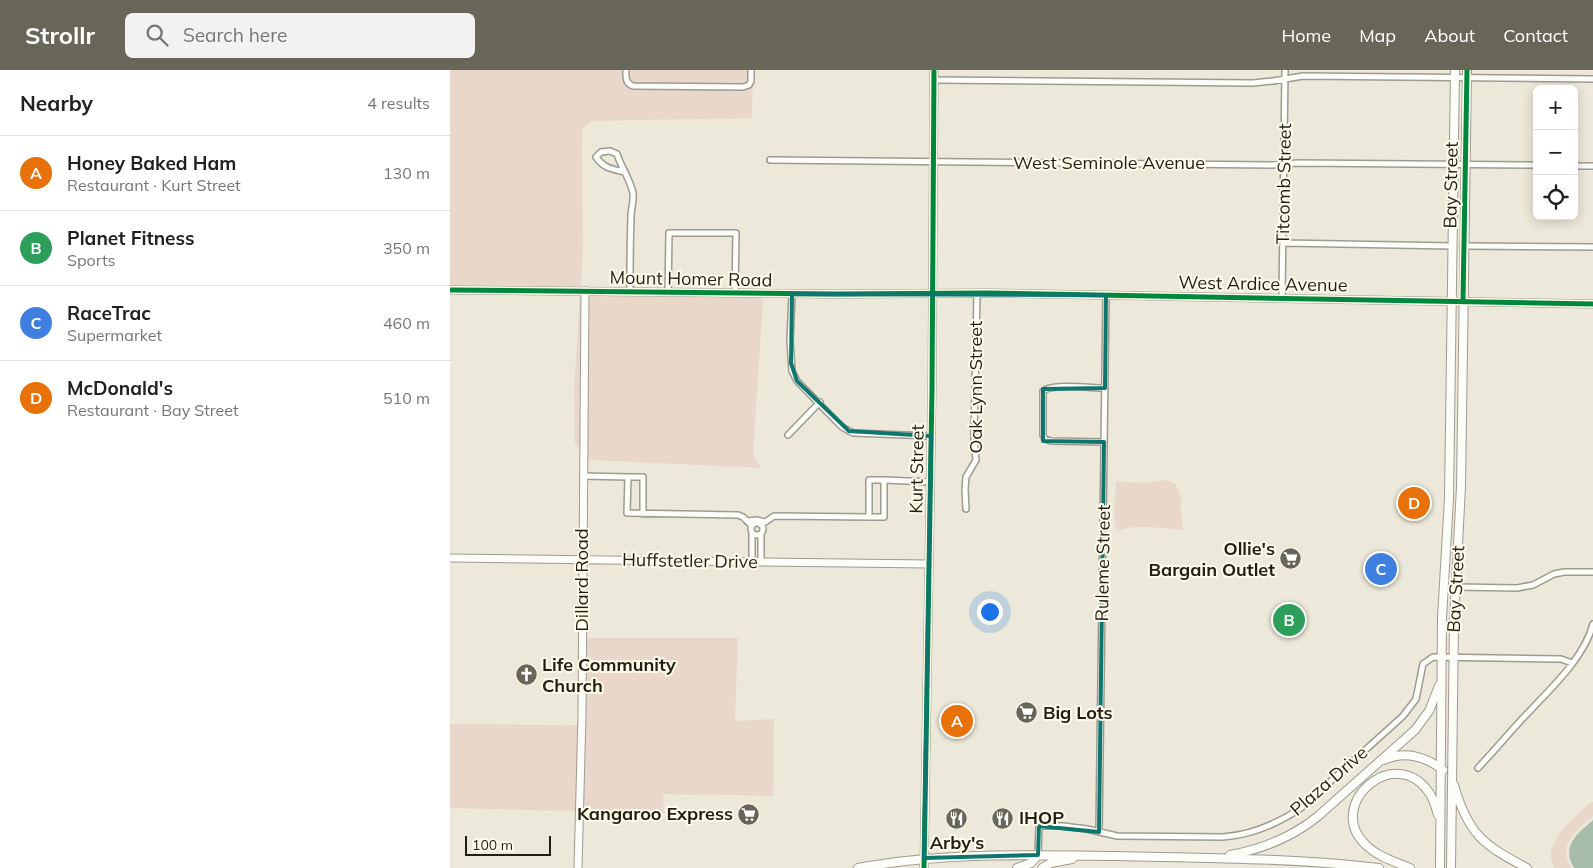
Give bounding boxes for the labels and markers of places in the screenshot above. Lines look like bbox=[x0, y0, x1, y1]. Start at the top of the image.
pin: D bbox=[1398, 484, 1430, 522]
place label: Ollie's Bargain Outlet bbox=[1149, 537, 1275, 581]
supermarket icon: Ollie's Bargain Outlet bbox=[1279, 547, 1303, 571]
pin: C bbox=[1365, 550, 1397, 588]
pin: B bbox=[1273, 601, 1305, 639]
place label: Life Community Church bbox=[542, 653, 676, 697]
church icon: Life Community Church bbox=[514, 663, 538, 687]
supermarket icon: Big Lots bbox=[1015, 701, 1039, 725]
place label: Big Lots bbox=[1043, 701, 1113, 724]
pin: A bbox=[941, 702, 973, 740]
place label: Kangaroo Express bbox=[577, 802, 733, 825]
supermarket icon: Kangaroo Express bbox=[737, 802, 761, 826]
restaurant icon: Arby's bbox=[945, 806, 969, 830]
restaurant icon: IHOP bbox=[991, 806, 1015, 830]
place label: IHOP bbox=[1019, 806, 1064, 829]
place label: Arby's bbox=[930, 831, 984, 854]

